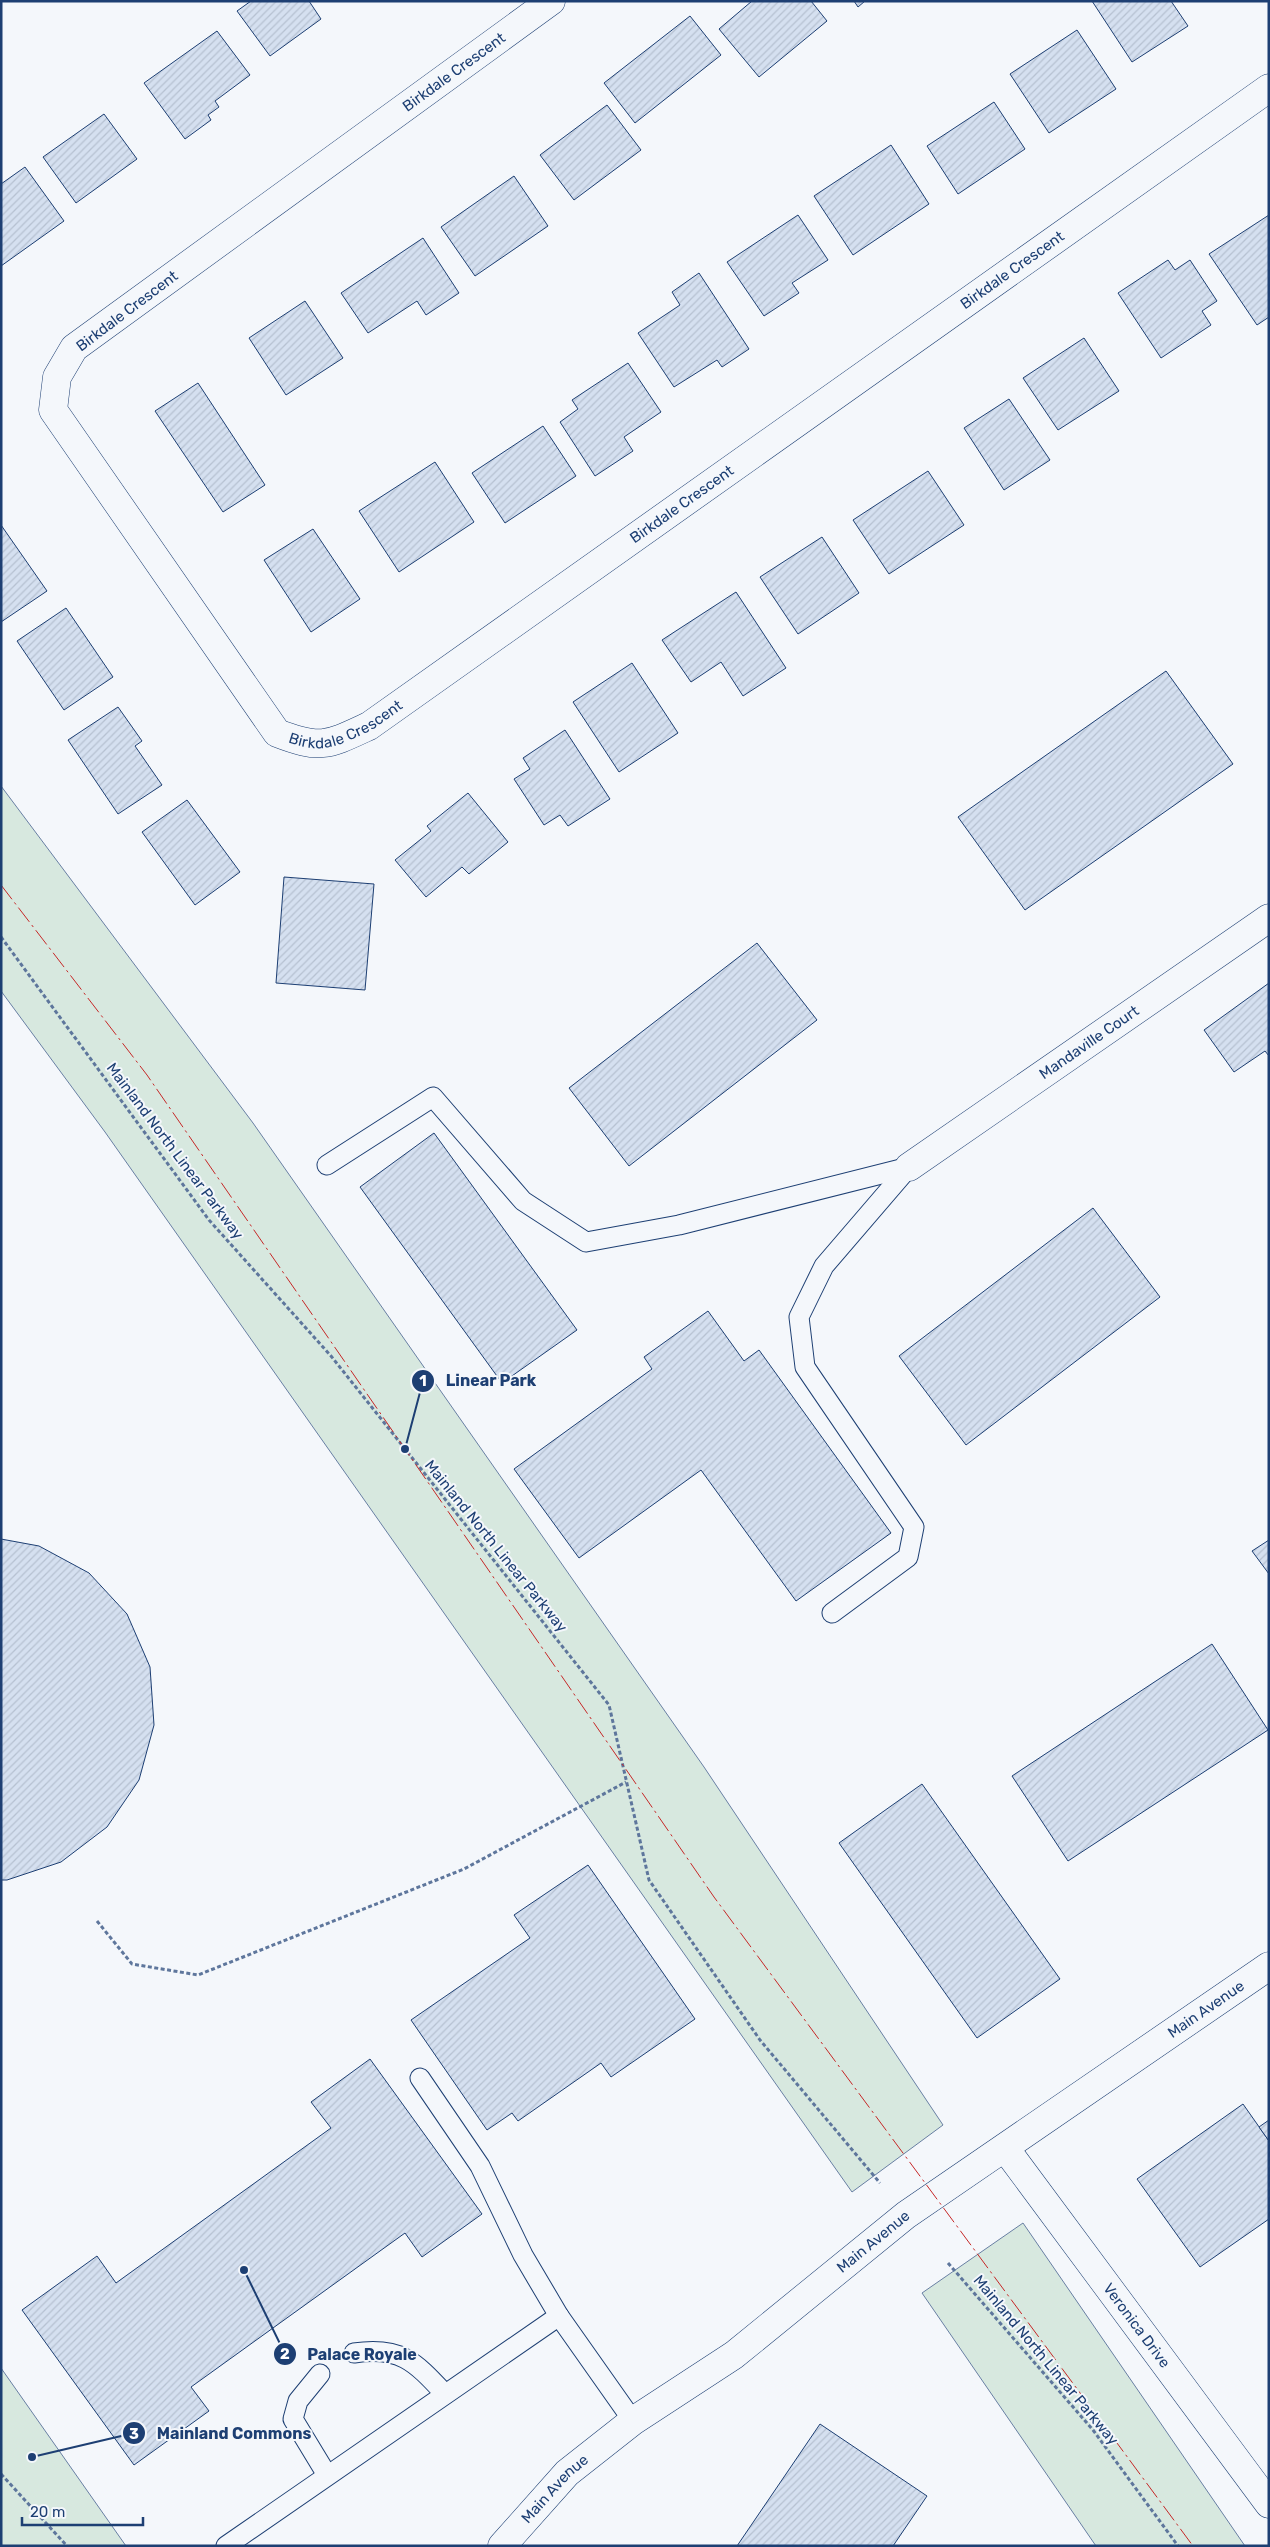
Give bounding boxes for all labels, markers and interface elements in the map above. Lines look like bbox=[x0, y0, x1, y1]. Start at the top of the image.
street label: Birkdale Crescent bbox=[399, 29, 509, 115]
street label: Birkdale Crescent bbox=[957, 227, 1068, 313]
street label: Birkdale Crescent bbox=[73, 267, 182, 355]
street label: Birkdale Crescent bbox=[626, 461, 737, 547]
street label: Birkdale Crescent bbox=[286, 696, 406, 752]
street label: Mandaville Court bbox=[1036, 1002, 1142, 1083]
street label: Mainland North Linear Parkway bbox=[103, 1059, 247, 1243]
callout: Linear Park bbox=[410, 1365, 546, 1396]
text: Linear Park bbox=[446, 1371, 537, 1390]
text: 1 bbox=[419, 1372, 427, 1390]
street label: Mainland North Linear Parkway bbox=[421, 1456, 571, 1636]
street label: Main Avenue bbox=[1164, 1977, 1248, 2042]
street label: Main Avenue bbox=[833, 2207, 913, 2277]
street label: Mainland North Linear Parkway bbox=[970, 2271, 1122, 2449]
street label: Veronica Drive bbox=[1099, 2280, 1174, 2371]
callout: Palace Royale bbox=[272, 2338, 427, 2369]
text: 2 bbox=[280, 2345, 290, 2363]
text: Palace Royale bbox=[307, 2345, 417, 2364]
callout: Mainland Commons bbox=[121, 2418, 321, 2449]
text: Mainland Commons bbox=[157, 2424, 311, 2443]
text: 3 bbox=[129, 2425, 139, 2443]
street label: Main Avenue bbox=[518, 2451, 592, 2527]
scale bar bbox=[22, 2494, 144, 2526]
text: 20 m bbox=[30, 2503, 65, 2521]

